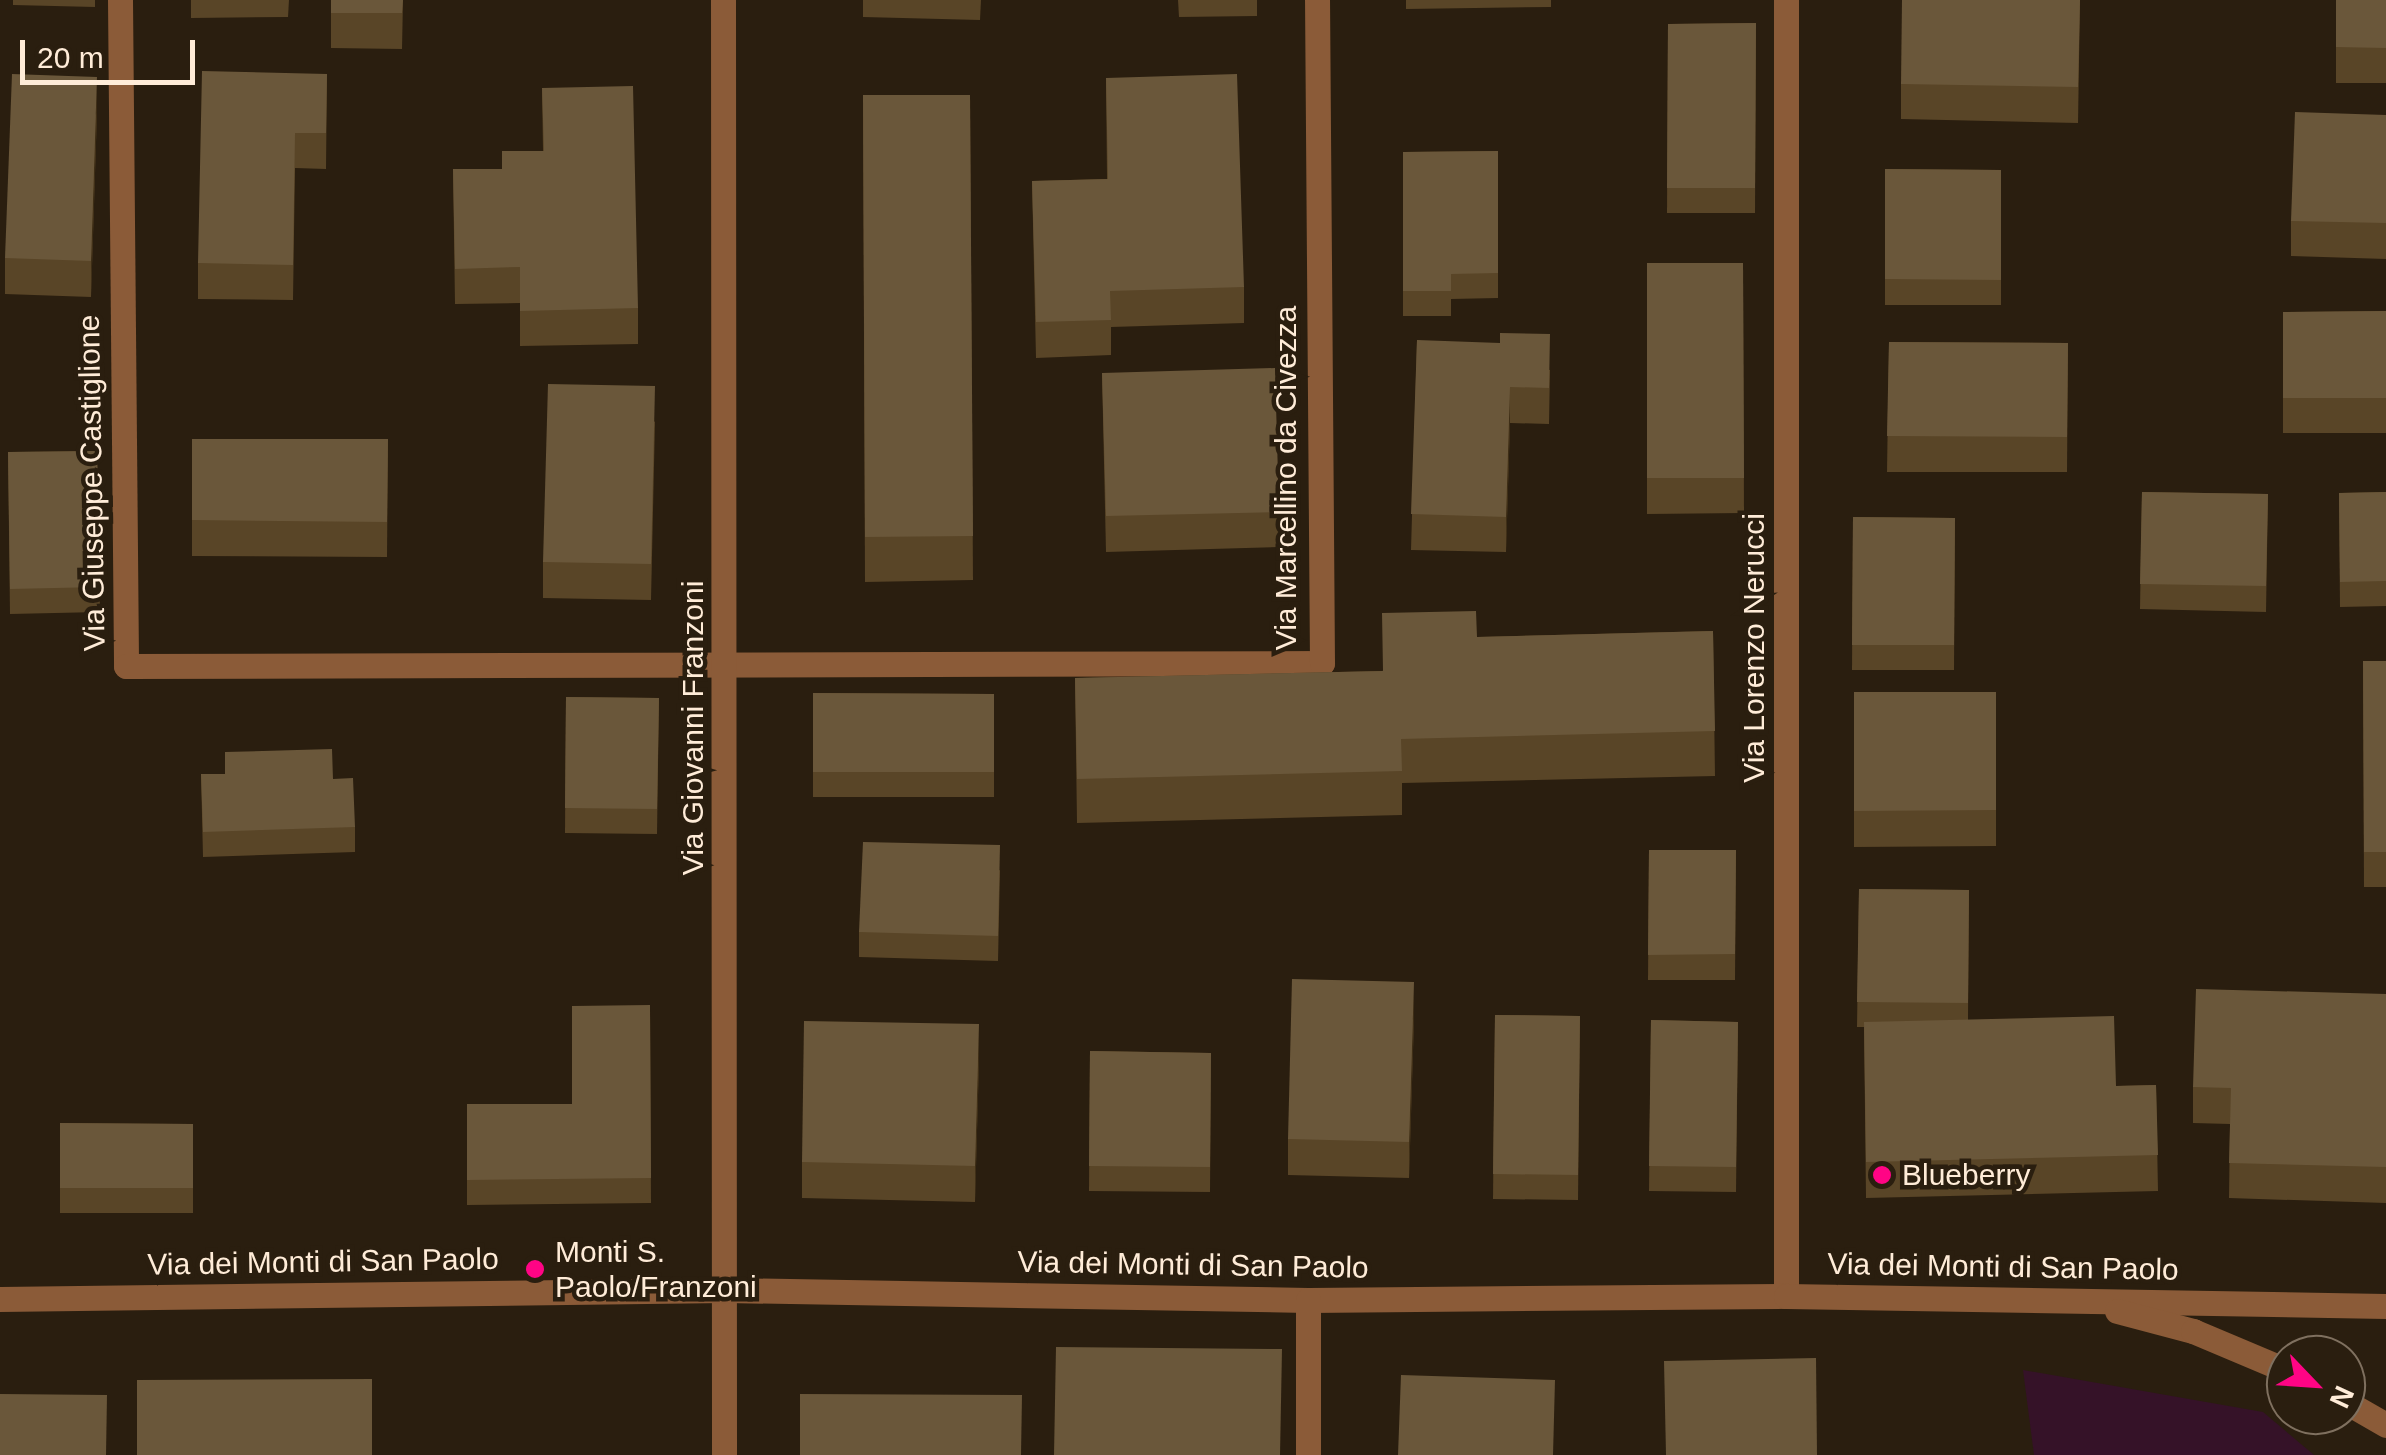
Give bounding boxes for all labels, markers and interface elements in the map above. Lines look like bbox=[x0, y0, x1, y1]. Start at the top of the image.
scale bar bbox=[25, 20, 200, 82]
text: 20 m bbox=[37, 41, 104, 74]
street label: Via Marcellino da Civezza bbox=[1268, 306, 1304, 650]
street label: Via Giuseppe Castiglione bbox=[71, 315, 113, 651]
street label: Via Lorenzo Nerucci bbox=[1736, 513, 1772, 783]
street label: Via Giovanni Franzoni bbox=[675, 581, 711, 875]
place label: Blueberry bbox=[1902, 1157, 2030, 1193]
marker: Blueberry bbox=[1871, 1164, 1893, 1186]
place label: Monti S. Paolo/Franzoni bbox=[555, 1234, 757, 1304]
street label: Via dei Monti di San Paolo bbox=[147, 1241, 499, 1283]
street label: Via dei Monti di San Paolo bbox=[1017, 1244, 1369, 1286]
street label: Via dei Monti di San Paolo bbox=[1827, 1246, 2179, 1288]
marker: Monti S. Paolo/Franzoni bbox=[524, 1258, 546, 1280]
north arrow bbox=[2266, 1335, 2366, 1435]
text: N bbox=[2324, 1381, 2360, 1413]

